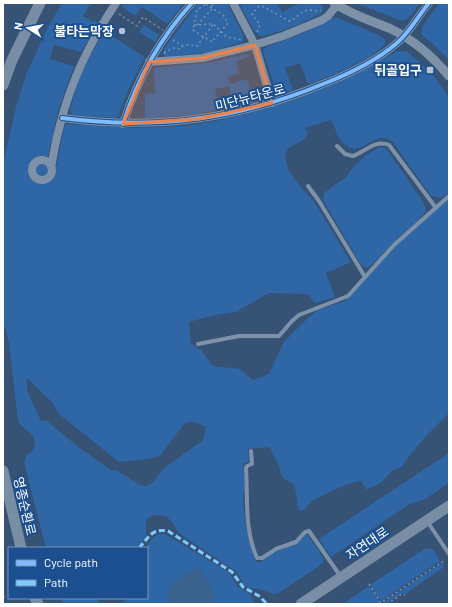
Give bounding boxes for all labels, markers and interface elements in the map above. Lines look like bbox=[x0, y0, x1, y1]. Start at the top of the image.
north arrow bbox=[8, 8, 48, 48]
text: N bbox=[11, 21, 25, 31]
place label: 불타는막장 bbox=[54, 23, 114, 39]
marker: 불타는막장 bbox=[117, 26, 127, 36]
place label: 뒤골입구 bbox=[374, 62, 422, 78]
marker: 뒤골입구 bbox=[425, 65, 435, 75]
street label: 미단뉴타운로 bbox=[213, 80, 287, 114]
street label: 영종순환로 bbox=[10, 475, 40, 537]
street label: 자연대로 bbox=[343, 523, 391, 563]
legend bbox=[8, 547, 148, 599]
text: Cycle path bbox=[44, 555, 98, 569]
text: Path bbox=[44, 575, 68, 589]

